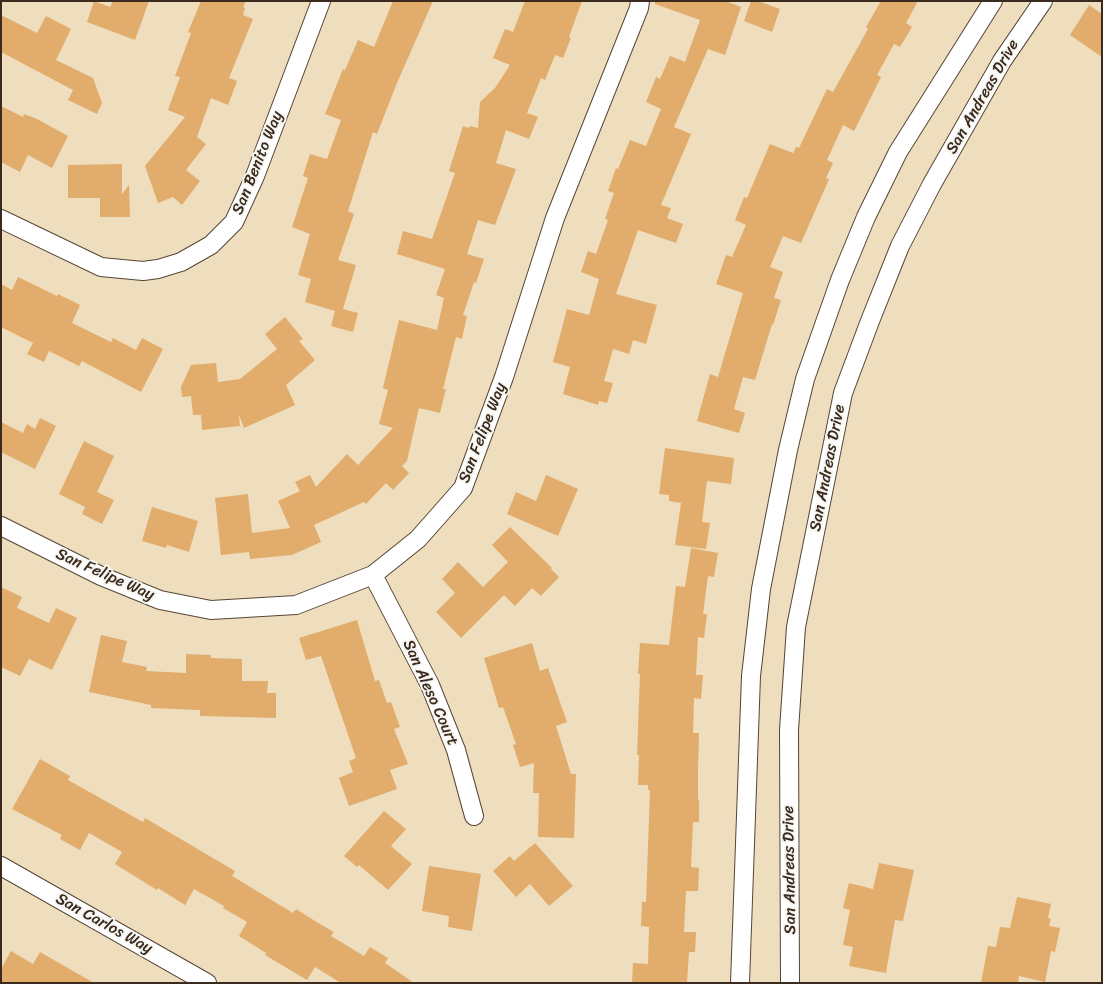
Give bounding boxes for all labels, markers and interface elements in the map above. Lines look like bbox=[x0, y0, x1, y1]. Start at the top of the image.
street label: San Andreas Drive bbox=[942, 36, 1024, 158]
street label: San Benito Way bbox=[229, 108, 287, 218]
street label: San Felipe Way bbox=[455, 380, 511, 486]
street label: San Andreas Drive bbox=[806, 403, 850, 533]
street label: San Felipe Way bbox=[53, 545, 157, 605]
street label: San Aleso Court bbox=[398, 637, 462, 749]
street label: San Andreas Drive bbox=[779, 805, 801, 935]
street label: San Carlos Way bbox=[52, 890, 156, 958]

